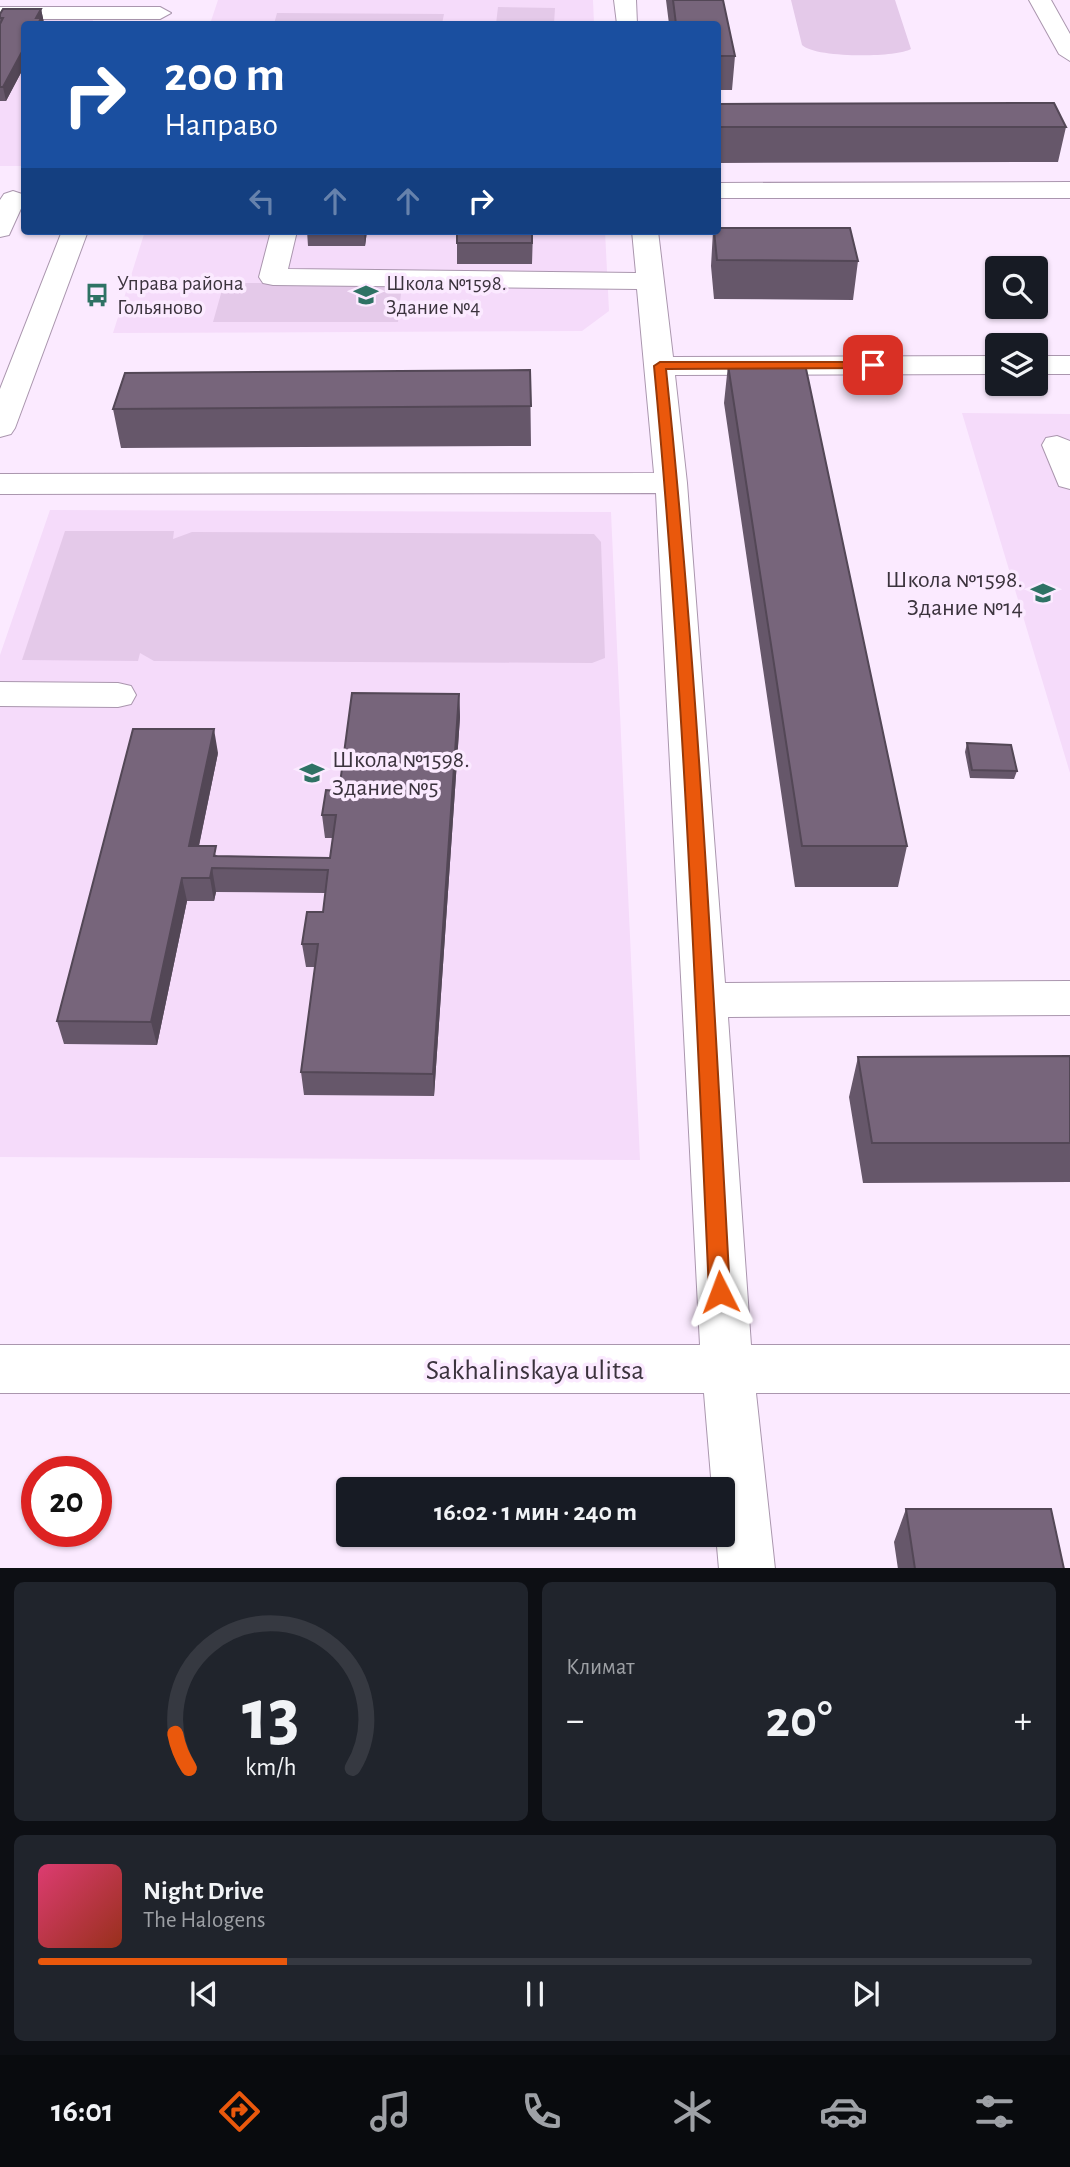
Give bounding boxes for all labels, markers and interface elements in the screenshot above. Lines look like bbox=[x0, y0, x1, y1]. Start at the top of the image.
icon: right bbox=[49, 49, 140, 140]
text: 200 m bbox=[164, 51, 285, 100]
text: Направо bbox=[164, 109, 278, 141]
icon: left bbox=[243, 182, 281, 220]
icon: ahead bbox=[316, 182, 354, 220]
icon: ahead bbox=[389, 182, 427, 220]
icon: right bbox=[462, 182, 500, 220]
map controls bbox=[985, 256, 1048, 396]
button: search bbox=[985, 256, 1048, 319]
place label: Управа района Гольяново bbox=[117, 273, 244, 318]
place label: Школа №1598. Здание №4 bbox=[386, 273, 506, 318]
bus stop icon: Управа района Гольяново bbox=[83, 281, 111, 309]
school or university icon: Школа №1598. Здание №4 bbox=[352, 281, 380, 309]
button: layers bbox=[985, 333, 1048, 396]
pin bbox=[843, 335, 903, 395]
icon: arrive bbox=[854, 346, 892, 384]
place label: Школа №1598. Здание №14 bbox=[885, 568, 1023, 620]
school or university icon: Школа №1598. Здание №14 bbox=[1029, 579, 1057, 607]
place label: Школа №1598. Здание №5 bbox=[332, 748, 470, 800]
school or university icon: Школа №1598. Здание №5 bbox=[298, 759, 326, 787]
position arrow bbox=[683, 1255, 757, 1329]
street label: Sakhalinskaya ulitsa bbox=[426, 1357, 644, 1385]
speed limit sign: 20 bbox=[21, 1456, 112, 1547]
text: 16:02 · 1 мин · 240 m bbox=[434, 1499, 637, 1525]
text: Климат bbox=[566, 1656, 635, 1679]
text: 13 bbox=[242, 1680, 300, 1753]
text: 20° bbox=[766, 1694, 832, 1746]
text: − bbox=[566, 1702, 584, 1740]
text: + bbox=[1014, 1702, 1032, 1740]
text: km/h bbox=[245, 1754, 297, 1779]
text: Night Drive bbox=[143, 1878, 264, 1904]
text: The Halogens bbox=[143, 1909, 265, 1932]
icon: previous bbox=[185, 1975, 223, 2013]
icon: pause bbox=[516, 1975, 554, 2013]
icon: next bbox=[847, 1975, 885, 2013]
icon: directions bbox=[215, 2087, 264, 2136]
icon: music bbox=[366, 2087, 415, 2136]
icon: phone bbox=[517, 2087, 566, 2136]
icon: climate bbox=[668, 2087, 717, 2136]
icon: car bbox=[819, 2087, 868, 2136]
icon: filters bbox=[970, 2087, 1019, 2136]
text: 16:01 bbox=[51, 2095, 113, 2127]

